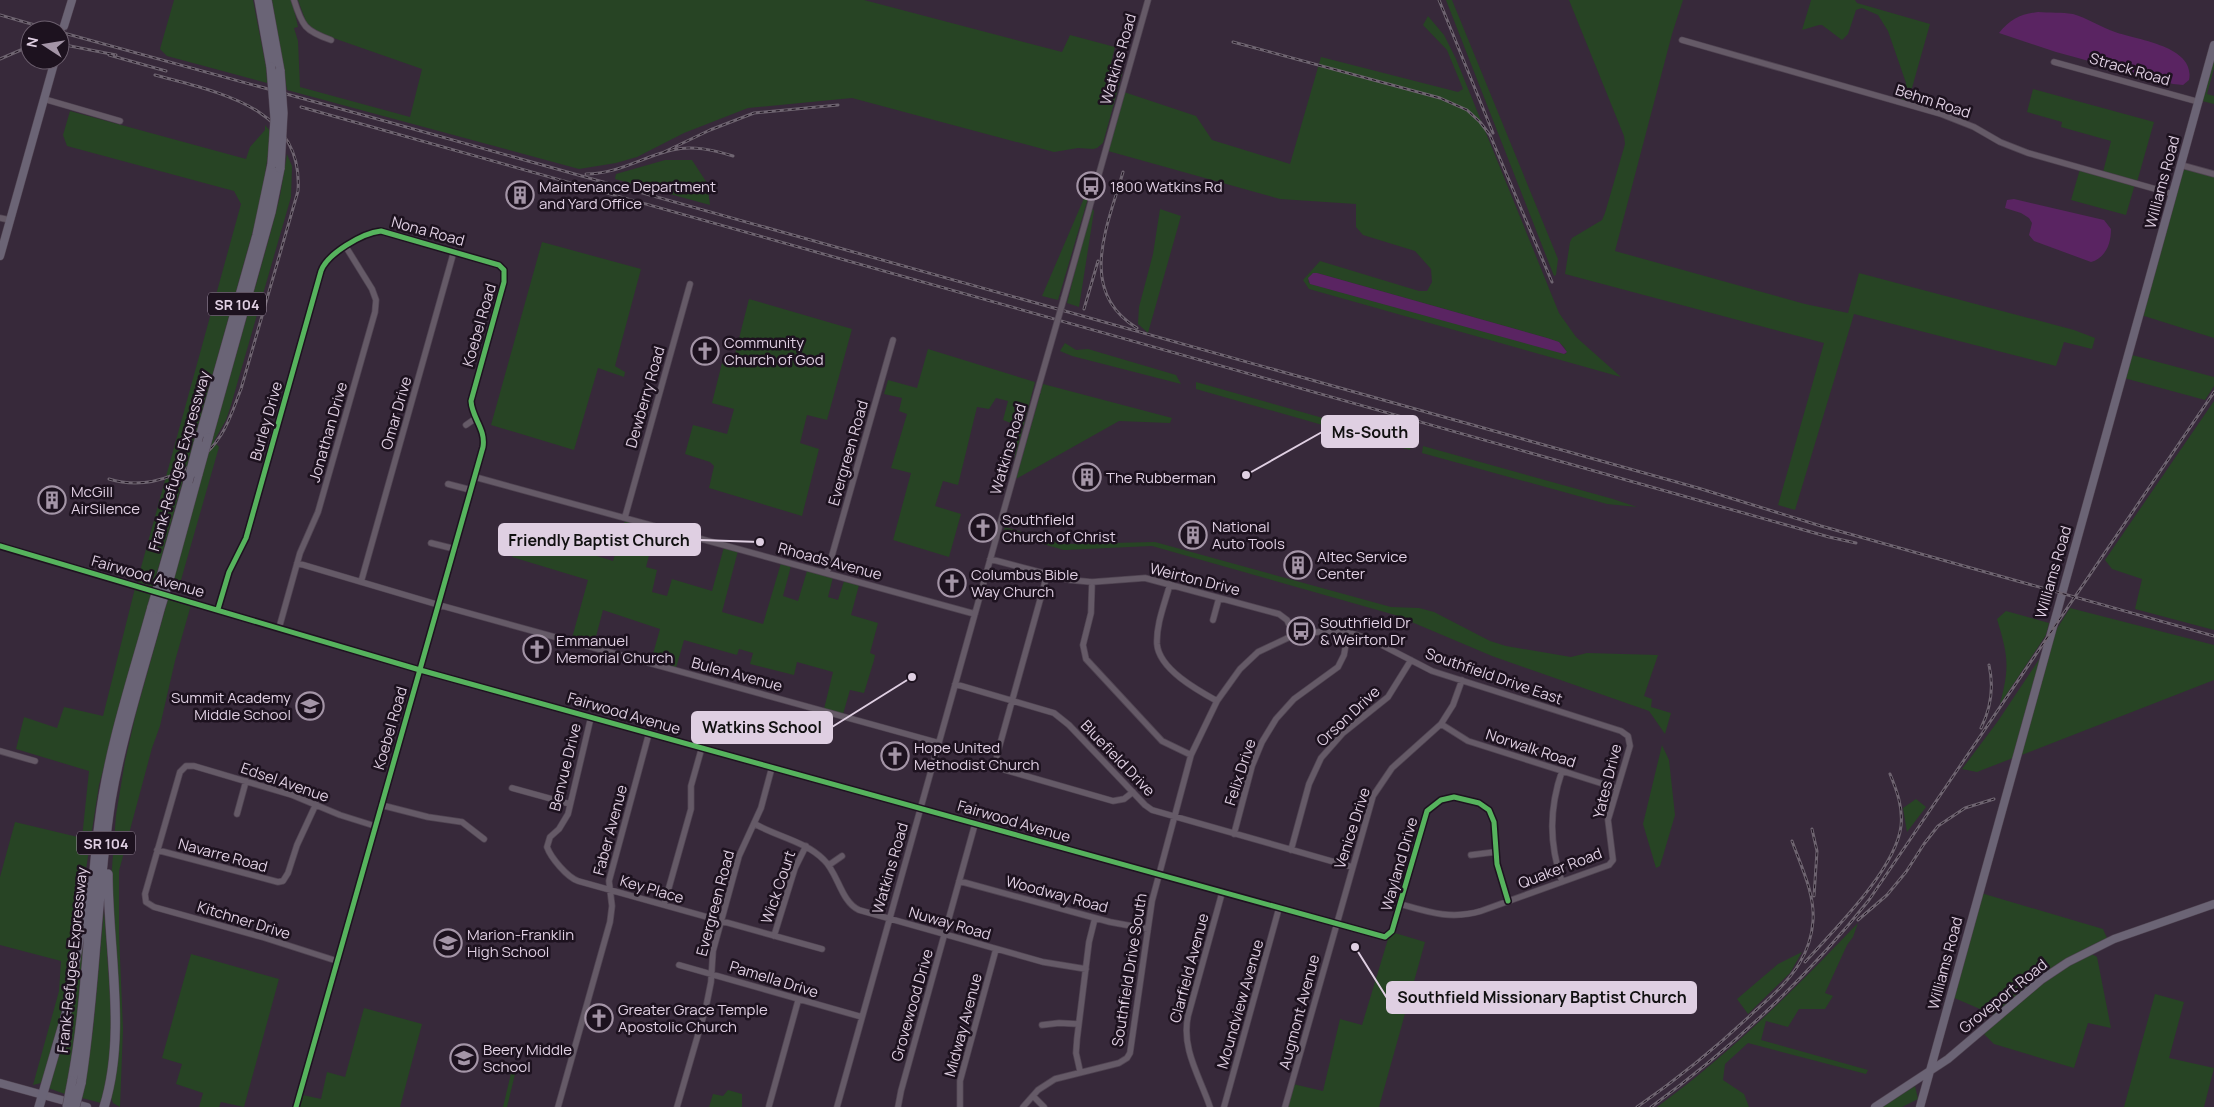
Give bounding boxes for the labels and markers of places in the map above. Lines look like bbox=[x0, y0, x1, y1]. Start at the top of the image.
bus stop icon: 1800 Watkins Rd bbox=[1076, 171, 1106, 201]
place label: Maintenance Department and Yard Office bbox=[539, 176, 716, 214]
place label: 1800 Watkins Rd bbox=[1110, 176, 1223, 197]
building icon: Maintenance Department and Yard Office bbox=[505, 180, 535, 210]
place label: Community Church of God bbox=[724, 332, 824, 370]
church icon: Community Church of God bbox=[690, 336, 720, 366]
callout: Ms-South bbox=[1322, 416, 1418, 447]
building icon: The Rubberman bbox=[1072, 462, 1102, 492]
place label: The Rubberman bbox=[1106, 467, 1216, 488]
place label: McGill AirSilence bbox=[71, 481, 140, 519]
building icon: McGill AirSilence bbox=[37, 485, 67, 515]
place label: Southfield Church of Christ bbox=[1002, 509, 1116, 547]
church icon: Southfield Church of Christ bbox=[968, 513, 998, 543]
place label: National Auto Tools bbox=[1212, 516, 1285, 554]
building icon: National Auto Tools bbox=[1178, 520, 1208, 550]
callout: Friendly Baptist Church bbox=[499, 524, 700, 555]
place label: Altec Service Center bbox=[1317, 546, 1407, 584]
building icon: Altec Service Center bbox=[1283, 550, 1313, 580]
place label: Columbus Bible Way Church bbox=[971, 564, 1078, 602]
church icon: Columbus Bible Way Church bbox=[937, 568, 967, 598]
place label: Southfield Dr & Weirton Dr bbox=[1320, 612, 1411, 650]
bus stop icon: Southfield Dr & Weirton Dr bbox=[1286, 616, 1316, 646]
place label: Emmanuel Memorial Church bbox=[556, 630, 674, 668]
church icon: Emmanuel Memorial Church bbox=[522, 634, 552, 664]
place label: Summit Academy Middle School bbox=[171, 687, 291, 725]
school or university icon: Summit Academy Middle School bbox=[295, 691, 325, 721]
callout: Watkins School bbox=[692, 712, 832, 743]
place label: Hope United Methodist Church bbox=[914, 737, 1040, 775]
church icon: Hope United Methodist Church bbox=[880, 741, 910, 771]
place label: Marion-Franklin High School bbox=[467, 924, 574, 962]
school or university icon: Marion-Franklin High School bbox=[433, 928, 463, 958]
callout: Southfield Missionary Baptist Church bbox=[1387, 982, 1696, 1013]
place label: Greater Grace Temple Apostolic Church bbox=[618, 999, 768, 1037]
church icon: Greater Grace Temple Apostolic Church bbox=[584, 1003, 614, 1033]
place label: Beery Middle School bbox=[483, 1039, 572, 1077]
school or university icon: Beery Middle School bbox=[449, 1043, 479, 1073]

